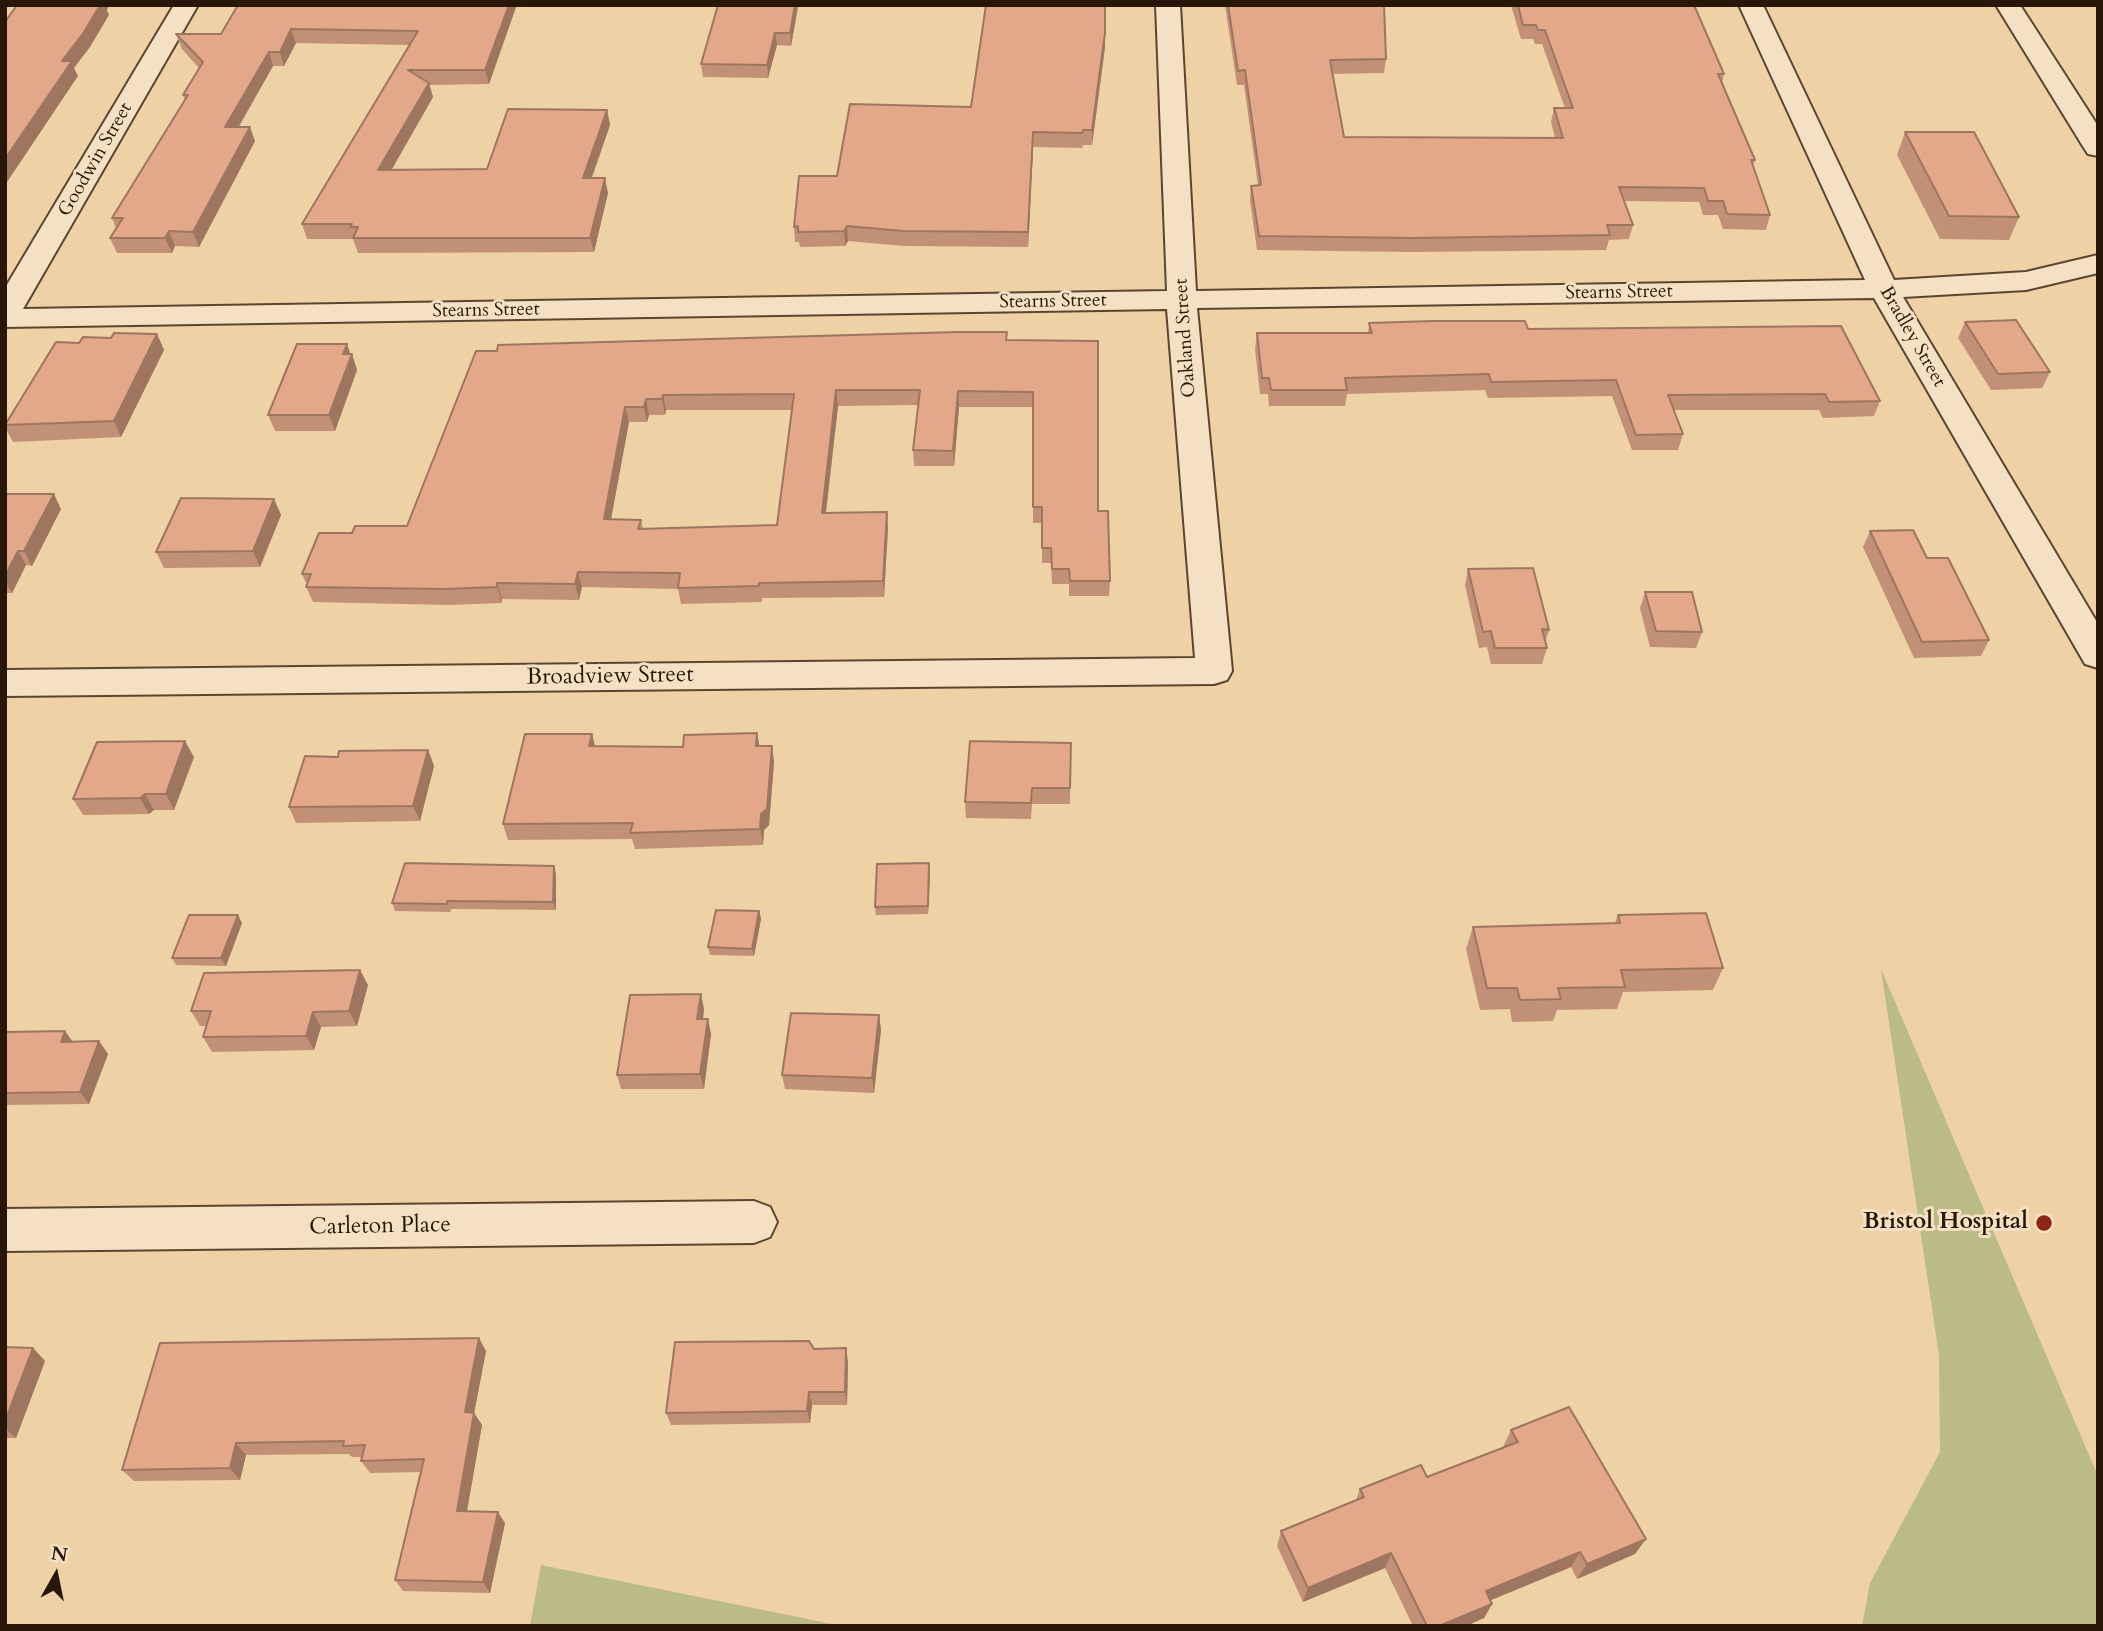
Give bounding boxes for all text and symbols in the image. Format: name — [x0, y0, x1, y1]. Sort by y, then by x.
street label: Goodwin Street — [54, 99, 138, 221]
street label: Oakland Street — [1170, 278, 1202, 398]
street label: Stearns Street — [1565, 281, 1673, 305]
street label: Bradley Street — [1874, 283, 1950, 391]
street label: Stearns Street — [999, 290, 1107, 314]
street label: Stearns Street — [432, 299, 540, 323]
street label: Broadview Street — [526, 662, 694, 692]
place label: Bristol Hospital — [1863, 1209, 2028, 1237]
street label: Carleton Place — [309, 1212, 451, 1242]
marker: Bristol Hospital — [2034, 1213, 2054, 1233]
north arrow — [21, 1540, 91, 1610]
text: N — [49, 1540, 69, 1568]

